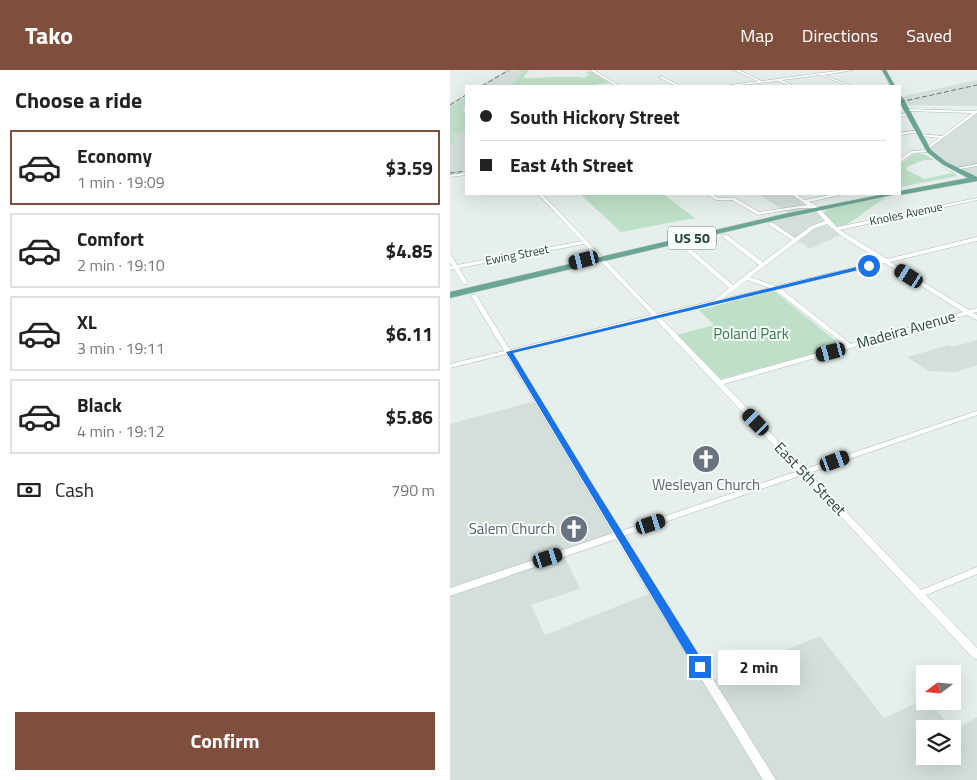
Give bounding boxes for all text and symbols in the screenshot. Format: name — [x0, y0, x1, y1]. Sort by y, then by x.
text: Tako — [25, 17, 73, 53]
text: Map — [740, 22, 774, 49]
text: Directions — [802, 22, 878, 49]
text: Saved — [906, 22, 952, 49]
text: Choose a ride — [15, 83, 142, 117]
text: South Hickory Street — [510, 102, 680, 131]
text: Economy — [77, 141, 152, 170]
icon: car — [17, 145, 62, 190]
text: East 4th Street — [510, 150, 633, 179]
text: $3.59 — [386, 153, 433, 182]
text: 1 min · 19:09 — [77, 170, 165, 194]
street label: Knoles Avenue — [868, 197, 944, 231]
text: Comfort — [77, 224, 144, 253]
road number: US 50 — [668, 226, 716, 250]
icon: car — [17, 228, 62, 273]
text: $4.85 — [386, 236, 433, 265]
street label: Ewing Street — [483, 239, 551, 270]
car — [567, 249, 600, 271]
text: 2 min · 19:10 — [77, 253, 165, 277]
route start — [858, 255, 880, 277]
car — [892, 262, 925, 290]
street label: Madeira Avenue — [854, 304, 958, 355]
text: XL — [77, 307, 97, 336]
icon: car — [17, 311, 62, 356]
text: $6.11 — [386, 319, 433, 348]
park label: Poland Park — [713, 322, 789, 345]
text: 3 min · 19:11 — [77, 336, 165, 360]
car — [814, 341, 847, 363]
text: Black — [77, 390, 122, 419]
icon: car — [17, 394, 62, 439]
text: $5.86 — [386, 402, 433, 431]
car — [740, 406, 771, 438]
text: 4 min · 19:12 — [77, 419, 165, 443]
street label: East 5th Street — [769, 436, 852, 521]
church icon: Wesleyan Church — [691, 444, 721, 474]
car — [818, 449, 851, 473]
place label: Wesleyan Church — [652, 473, 760, 496]
text: Cash — [55, 475, 94, 504]
icon: cash — [15, 476, 43, 504]
text: 790 m — [391, 478, 435, 502]
car — [634, 512, 667, 536]
church icon: Salem Church — [559, 514, 589, 544]
place label: Salem Church — [469, 517, 555, 540]
car — [531, 546, 564, 570]
callout: 2 min — [718, 650, 800, 684]
text: 2 min — [740, 655, 778, 679]
route end — [689, 656, 711, 678]
north arrow — [916, 665, 961, 710]
map controls — [916, 665, 961, 765]
button: Confirm — [15, 712, 435, 770]
button: layers — [916, 720, 961, 765]

